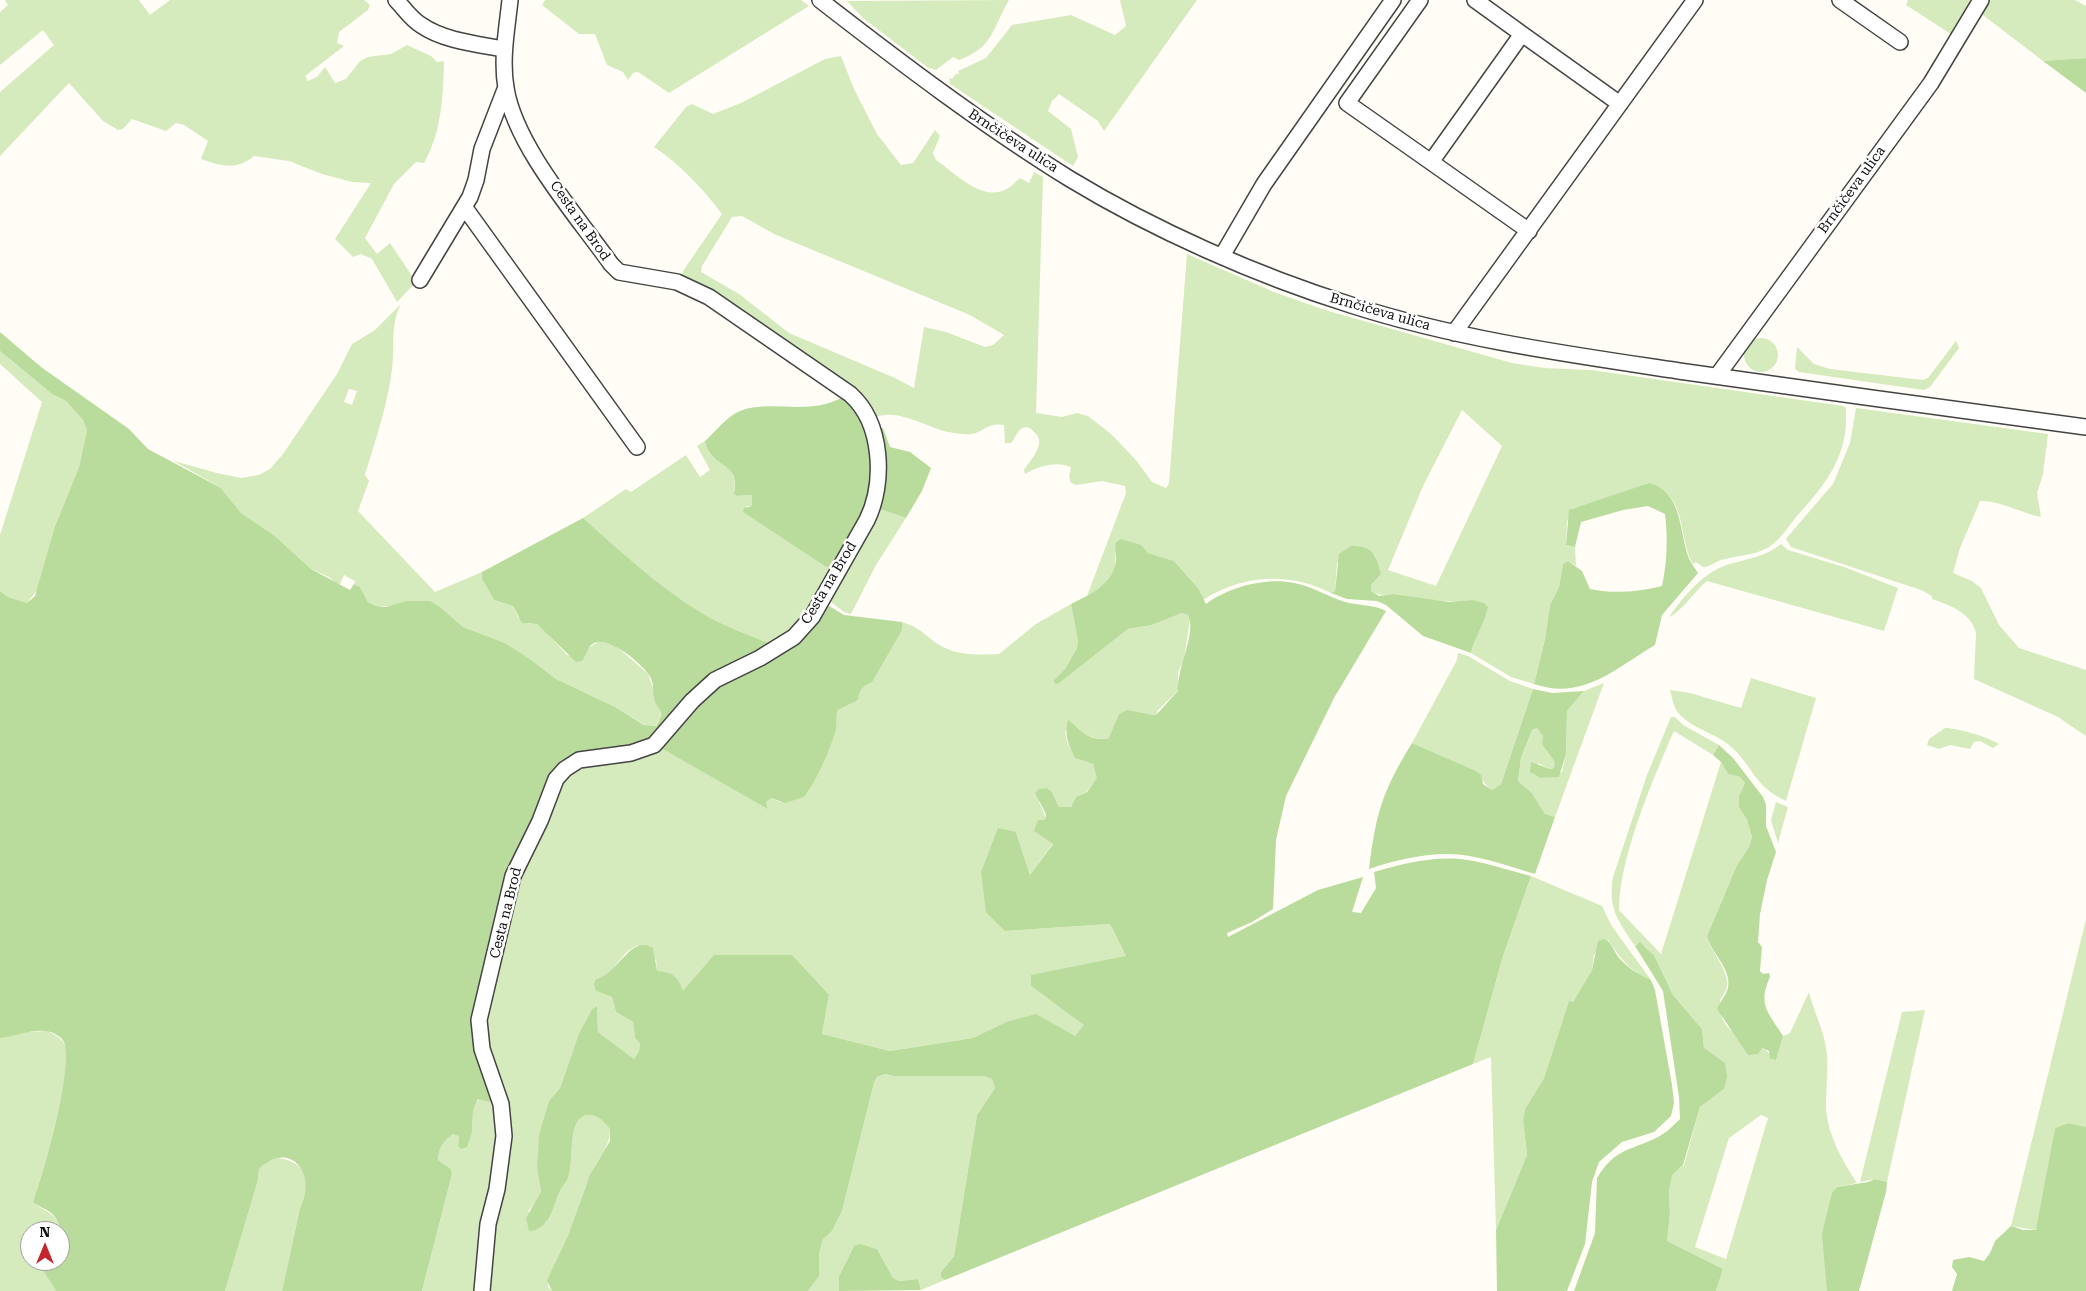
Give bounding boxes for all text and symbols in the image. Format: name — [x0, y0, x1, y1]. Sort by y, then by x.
street label: Brnčičeva ulica — [965, 106, 1061, 176]
street label: Brnčičeva ulica — [1815, 143, 1889, 237]
street label: Cesta na Brod — [546, 178, 614, 264]
street label: Brnčičeva ulica — [1328, 290, 1432, 334]
street label: Cesta na Brod — [798, 539, 860, 627]
street label: Cesta na Brod — [487, 866, 525, 960]
north arrow — [20, 1221, 70, 1271]
text: N — [40, 1224, 50, 1240]

